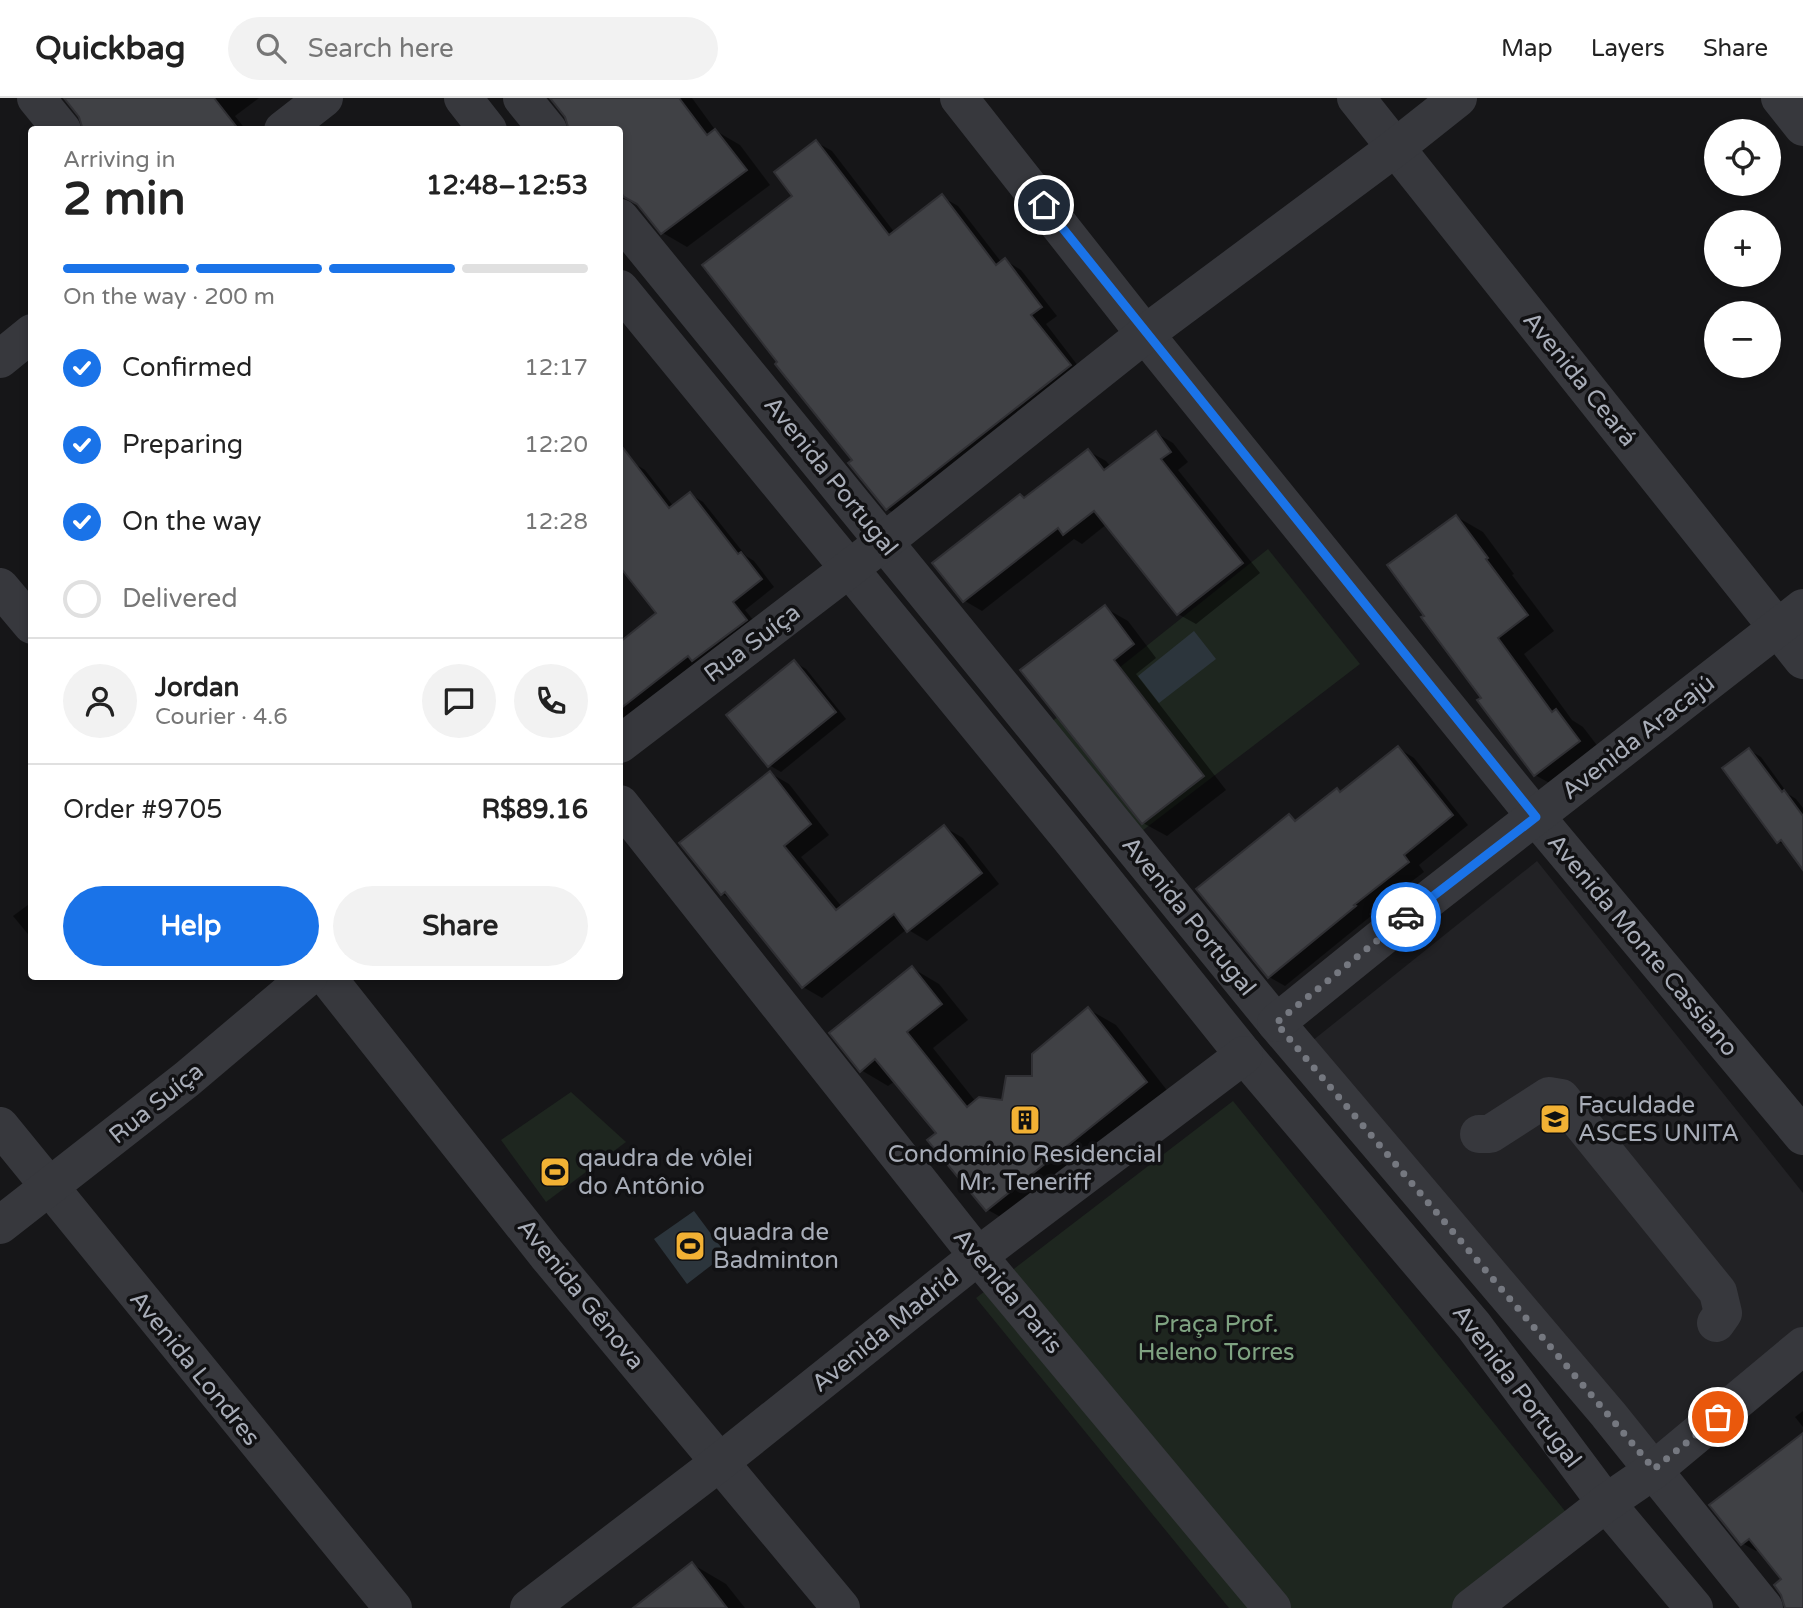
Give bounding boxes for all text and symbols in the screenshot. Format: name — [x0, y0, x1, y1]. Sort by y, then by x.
search box — [228, 17, 718, 80]
text: Quickbag — [35, 29, 186, 68]
icon: search — [252, 29, 290, 67]
text: Search here — [308, 33, 454, 64]
text: Map — [1501, 34, 1553, 63]
text: Layers — [1591, 34, 1665, 63]
text: Share — [1703, 34, 1768, 63]
map controls — [1704, 119, 1781, 378]
button: locate — [1704, 119, 1781, 196]
text: Arriving in — [63, 146, 176, 174]
text: 12:48–12:53 — [426, 170, 588, 201]
text: 2 min — [63, 172, 186, 227]
pin — [1014, 175, 1074, 235]
icon: home — [1025, 186, 1063, 224]
button: + — [1704, 210, 1781, 287]
text: On the way · 200 m — [63, 283, 275, 311]
button: − — [1704, 301, 1781, 378]
street label: Avenida Ceará — [1517, 306, 1643, 452]
icon: check — [63, 349, 101, 387]
text: Confirmed — [122, 352, 252, 383]
text: 12:17 — [524, 354, 588, 382]
street label: Avenida Portugal — [757, 391, 904, 562]
icon: check — [63, 426, 101, 464]
text: Preparing — [122, 429, 243, 460]
text: 12:20 — [524, 431, 588, 459]
icon: check — [63, 503, 101, 541]
text: On the way — [122, 506, 262, 537]
text: 12:28 — [524, 508, 588, 536]
text: Delivered — [122, 583, 238, 614]
street label: Rua Suíça — [699, 598, 806, 689]
button: person — [63, 664, 137, 738]
button: chat — [422, 664, 496, 738]
button: phone — [514, 664, 588, 738]
street label: Avenida Aracajú — [1556, 669, 1721, 806]
text: Jordan — [155, 672, 239, 703]
text: Courier · 4.6 — [155, 703, 288, 731]
text: Order #9705 — [63, 794, 223, 825]
text: R$89.16 — [481, 794, 588, 825]
street label: Avenida Monte Cassiano — [1541, 828, 1744, 1062]
street label: Avenida Portugal — [1115, 831, 1262, 1002]
courier — [1371, 882, 1441, 952]
button: Help — [63, 886, 319, 966]
button: Share — [333, 886, 588, 966]
icon: car — [1387, 898, 1425, 936]
street label: Rua Suíça — [103, 1057, 209, 1150]
place label: Faculdade ASCES UNITA — [1578, 1091, 1739, 1148]
school or university icon: Faculdade ASCES UNITA — [1538, 1102, 1572, 1136]
building icon: Condomínio Residencial Mr. Teneriff — [1008, 1103, 1042, 1137]
place label: Condomínio Residencial Mr. Teneriff — [888, 1140, 1162, 1197]
place label: qaudra de vôlei do Antônio — [578, 1144, 753, 1201]
sports icon: qaudra de vôlei do Antônio — [538, 1155, 572, 1189]
street label: Avenida Gênova — [511, 1213, 650, 1376]
place label: quadra de Badminton — [713, 1218, 839, 1275]
street label: Avenida Paris — [947, 1223, 1068, 1360]
sports icon: quadra de Badminton — [673, 1229, 707, 1263]
street label: Avenida Madrid — [806, 1262, 965, 1399]
street label: Avenida Londres — [123, 1285, 266, 1452]
street label: Avenida Portugal — [1446, 1299, 1587, 1474]
park label: Praça Prof. Heleno Torres — [1137, 1310, 1295, 1367]
pin — [1688, 1387, 1748, 1447]
icon: bag — [1699, 1398, 1737, 1436]

